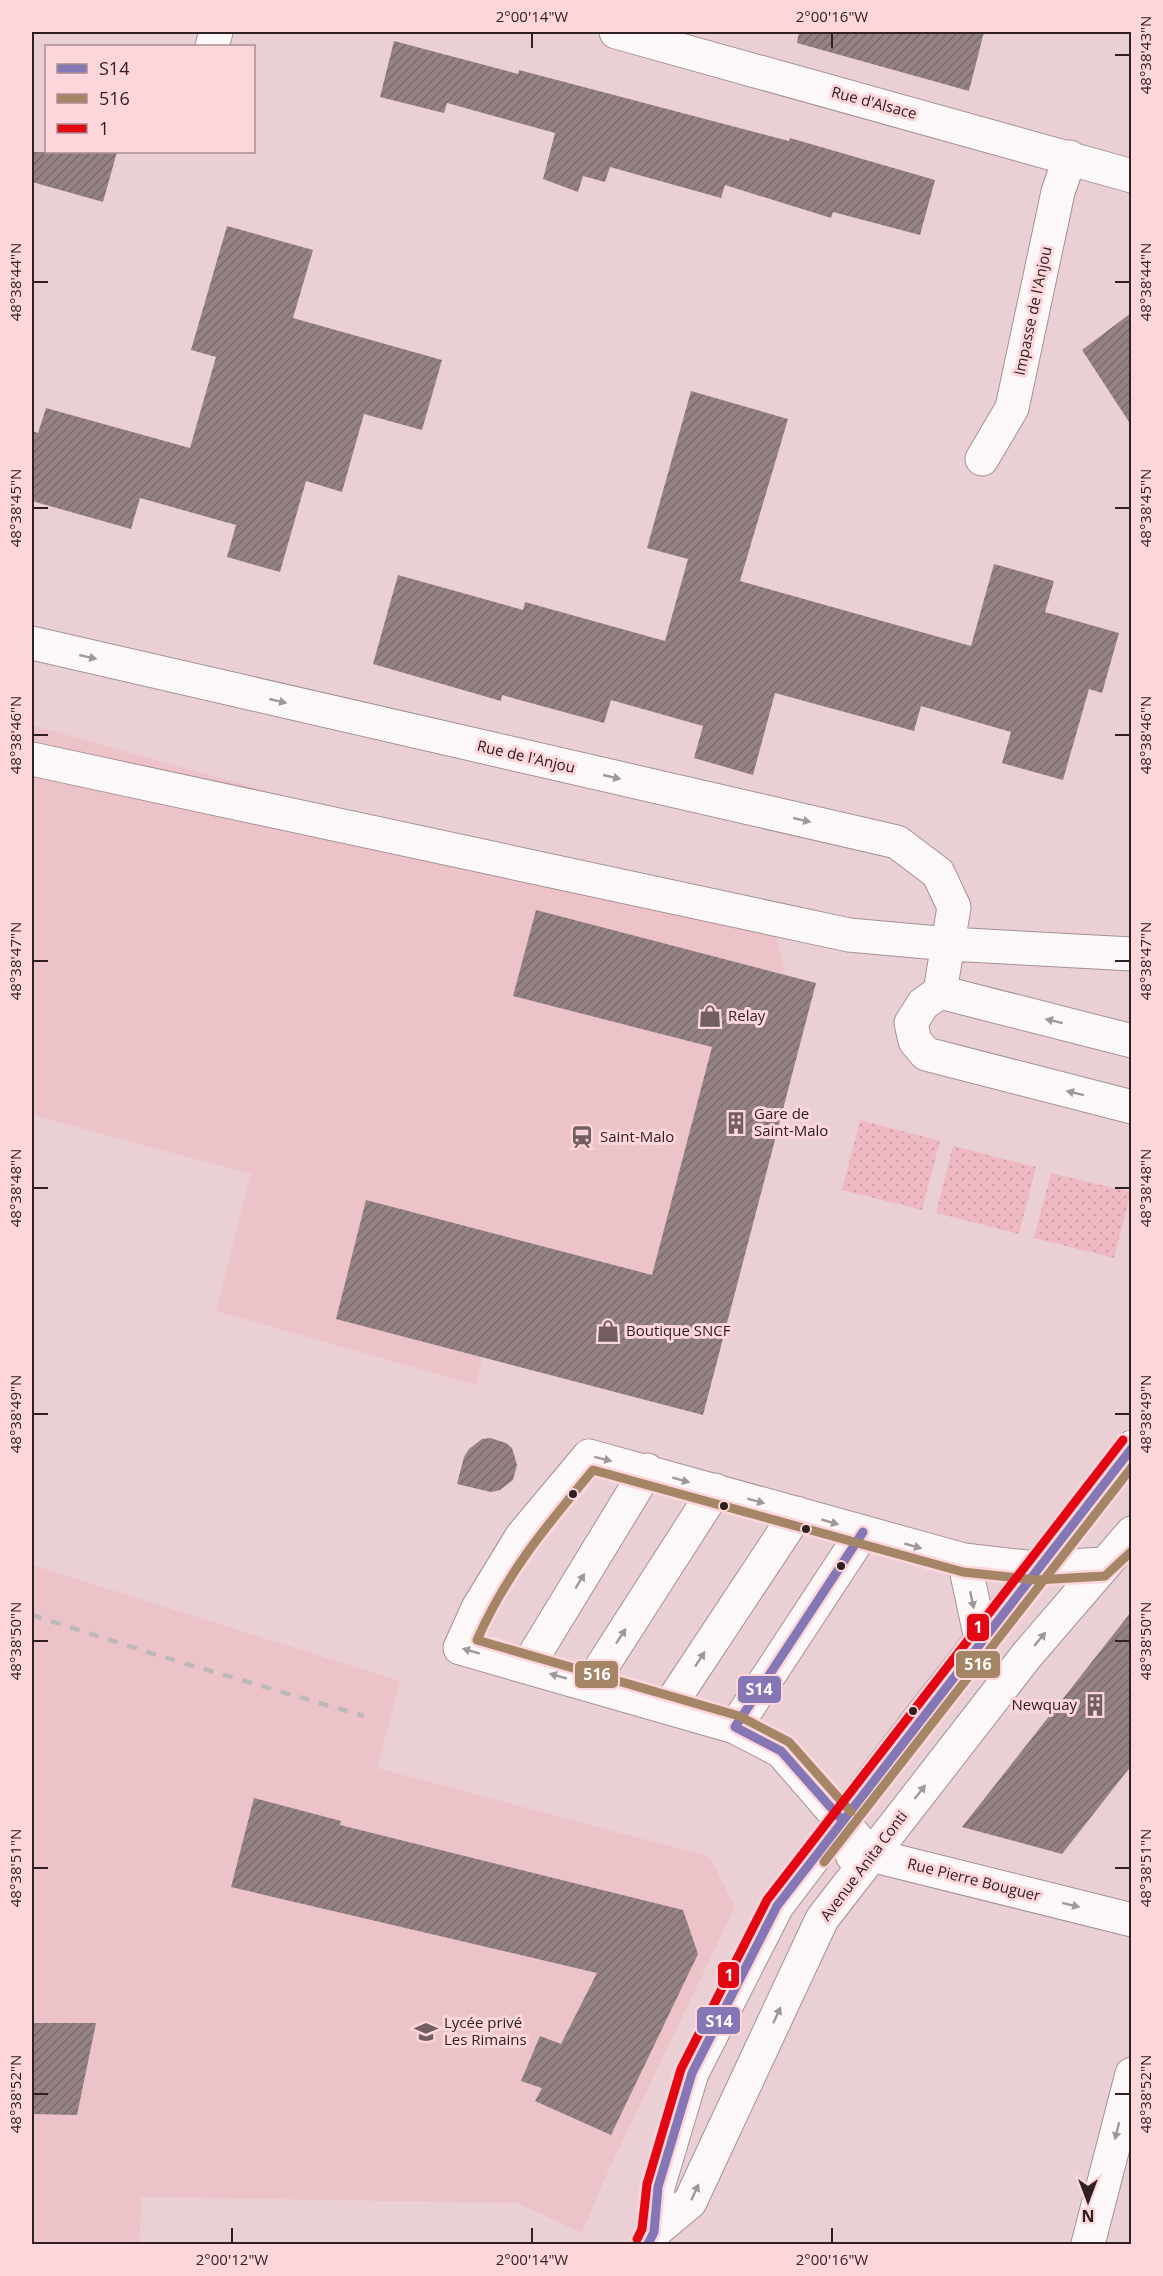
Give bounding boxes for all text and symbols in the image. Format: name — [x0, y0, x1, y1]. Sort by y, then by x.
text: 2°00'14"W — [496, 6, 568, 26]
text: 2°00'16"W — [796, 6, 868, 26]
text: 48°38'43"N — [1135, 16, 1155, 94]
legend — [45, 45, 255, 153]
text: S14 — [99, 56, 129, 80]
street label: Rue d'Alsace — [829, 81, 919, 123]
text: 516 — [99, 86, 130, 110]
text: 1 — [99, 116, 109, 140]
text: 48°38'44"N — [5, 243, 25, 321]
text: 48°38'44"N — [1135, 243, 1155, 321]
street label: Impasse de l'Anjou — [1009, 244, 1055, 377]
text: 48°38'45"N — [5, 469, 25, 547]
text: 48°38'45"N — [1135, 469, 1155, 547]
one-way arrow — [79, 652, 98, 662]
text: 48°38'46"N — [5, 696, 25, 774]
one-way arrow — [269, 696, 288, 706]
text: 48°38'46"N — [1135, 696, 1155, 774]
street label: Rue de l'Anjou — [475, 735, 577, 777]
one-way arrow — [603, 773, 622, 782]
one-way arrow — [793, 816, 811, 826]
text: 48°38'47"N — [5, 922, 25, 1000]
text: 48°38'47"N — [1135, 922, 1155, 1000]
shop icon: Relay — [697, 1003, 723, 1029]
place label: Relay — [728, 1005, 766, 1025]
one-way arrow — [1045, 1016, 1063, 1025]
one-way arrow — [1066, 1088, 1084, 1098]
place label: Gare de Saint-Malo — [754, 1103, 828, 1140]
building icon: Gare de Saint-Malo — [723, 1110, 749, 1136]
station icon: Saint-Malo — [569, 1124, 595, 1150]
place label: Saint-Malo — [600, 1126, 674, 1146]
text: 48°38'48"N — [5, 1149, 25, 1227]
text: 48°38'48"N — [1135, 1149, 1155, 1227]
shop icon: Boutique SNCF — [595, 1318, 621, 1344]
place label: Boutique SNCF — [626, 1320, 731, 1340]
text: 48°38'49"N — [5, 1375, 25, 1453]
text: 48°38'49"N — [1135, 1375, 1155, 1453]
one-way arrow — [593, 1454, 612, 1464]
one-way arrow — [672, 1476, 690, 1485]
unlabelled marker — [567, 1488, 579, 1500]
one-way arrow — [747, 1497, 765, 1506]
unlabelled marker — [718, 1500, 730, 1512]
one-way arrow — [821, 1518, 839, 1527]
unlabelled marker — [800, 1523, 812, 1535]
one-way arrow — [904, 1542, 922, 1551]
unlabelled marker — [835, 1560, 847, 1572]
one-way arrow — [574, 1573, 585, 1589]
one-way arrow — [968, 1590, 977, 1609]
text: 48°38'50"N — [5, 1602, 25, 1680]
text: 48°38'50"N — [1135, 1602, 1155, 1680]
line badge: 1 — [966, 1613, 990, 1642]
text: 1 — [973, 1616, 983, 1638]
one-way arrow — [616, 1627, 627, 1644]
one-way arrow — [1033, 1632, 1046, 1647]
one-way arrow — [462, 1646, 480, 1655]
line badge: 516 — [955, 1650, 1001, 1679]
one-way arrow — [694, 1651, 705, 1667]
text: 516 — [964, 1653, 992, 1675]
line badge: 516 — [574, 1660, 619, 1689]
text: 516 — [583, 1663, 611, 1685]
one-way arrow — [549, 1671, 567, 1680]
line badge: S14 — [737, 1675, 782, 1704]
text: S14 — [745, 1678, 773, 1700]
building icon: Newquay — [1082, 1692, 1108, 1718]
place label: Newquay — [1011, 1694, 1077, 1714]
unlabelled marker — [907, 1705, 919, 1717]
one-way arrow — [914, 1785, 926, 1801]
street label: Avenue Anita Conti — [815, 1806, 911, 1925]
text: 48°38'51"N — [5, 1829, 25, 1907]
text: 48°38'51"N — [1135, 1829, 1155, 1907]
street label: Rue Pierre Bouguer — [906, 1853, 1043, 1905]
one-way arrow — [1062, 1900, 1080, 1910]
line badge: 1 — [717, 1961, 740, 1989]
text: 1 — [724, 1964, 734, 1986]
line badge: S14 — [696, 2006, 741, 2035]
one-way arrow — [773, 2006, 783, 2024]
text: S14 — [705, 2010, 733, 2032]
place label: Lycée privé Les Rimains — [444, 2012, 527, 2049]
school or university icon: Lycée privé Les Rimains — [413, 2019, 439, 2045]
text: 48°38'52"N — [5, 2055, 25, 2133]
text: 48°38'52"N — [1135, 2055, 1155, 2133]
one-way arrow — [1112, 2121, 1122, 2140]
north arrow — [1058, 2171, 1118, 2231]
one-way arrow — [691, 2183, 700, 2200]
text: N — [1081, 2205, 1095, 2227]
text: 2°00'12"W — [196, 2249, 268, 2269]
text: 2°00'14"W — [496, 2249, 568, 2269]
text: 2°00'16"W — [796, 2249, 868, 2269]

